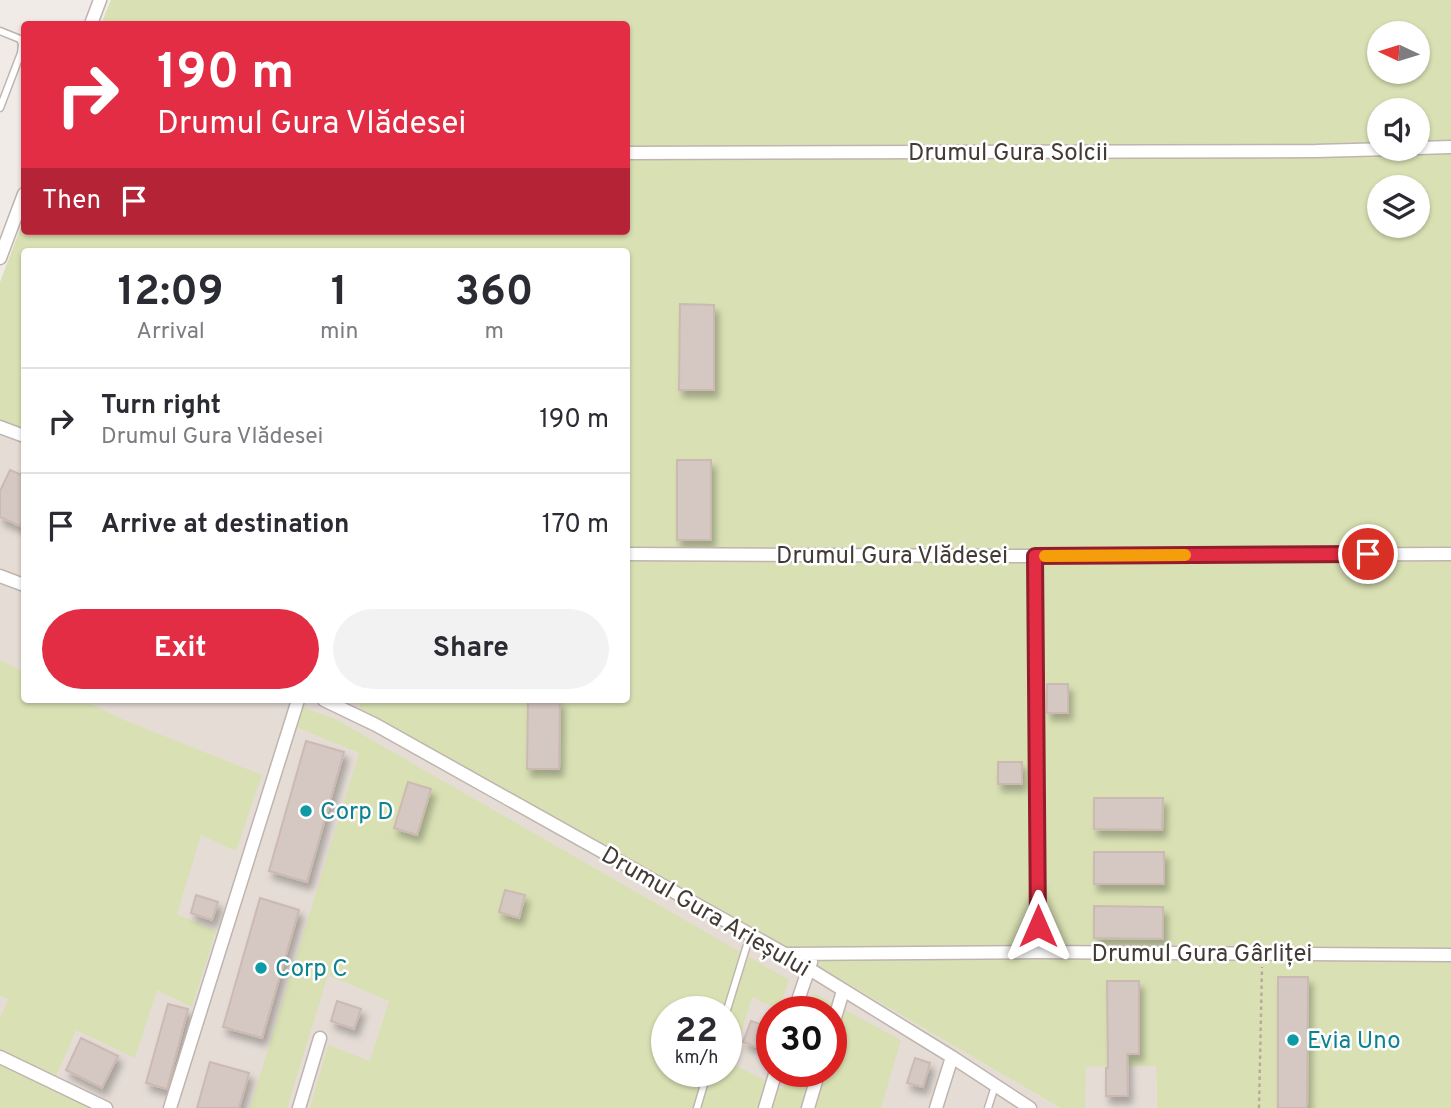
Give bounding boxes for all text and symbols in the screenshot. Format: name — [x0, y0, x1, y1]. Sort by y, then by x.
north arrow — [1367, 21, 1430, 84]
map controls — [1367, 21, 1430, 238]
text: 190 m — [157, 44, 294, 106]
icon: right — [42, 49, 133, 140]
button: sound — [1367, 98, 1430, 161]
text: Drumul Gura Vlădesei — [157, 105, 466, 145]
street label: Drumul Gura Solcii — [908, 139, 1108, 169]
button: layers — [1367, 175, 1430, 238]
icon: arrive — [115, 182, 153, 220]
text: Then — [42, 185, 101, 218]
text: 12:09 — [117, 267, 224, 320]
text: 1 — [331, 267, 348, 320]
text: 360 — [455, 267, 533, 320]
text: Arrival — [136, 318, 205, 347]
text: min — [320, 318, 358, 347]
text: m — [484, 318, 504, 347]
text: Turn right — [101, 390, 221, 423]
icon: right — [42, 402, 80, 440]
text: 190 m — [539, 404, 609, 437]
text: Drumul Gura Vlădesei — [101, 423, 323, 452]
icon: arrive — [42, 507, 80, 545]
text: Arrive at destination — [101, 509, 349, 542]
text: 170 m — [542, 509, 609, 542]
pin — [1338, 524, 1398, 584]
icon: arrive — [1349, 535, 1387, 573]
street label: Drumul Gura Vlădesei — [776, 542, 1008, 572]
button: Exit — [42, 609, 319, 689]
button: Share — [333, 609, 609, 689]
place label: Corp D — [320, 798, 394, 828]
marker: Corp D — [298, 803, 314, 819]
street label: Drumul Gura Arieșului — [595, 841, 815, 985]
position arrow — [1001, 889, 1075, 963]
street label: Drumul Gura Gârliței — [1092, 940, 1312, 970]
place label: Corp C — [275, 955, 348, 985]
marker: Corp C — [253, 960, 269, 976]
speed limit sign: 30 — [756, 996, 847, 1087]
text: 22 — [675, 1010, 718, 1054]
place label: Evia Uno — [1307, 1027, 1401, 1057]
marker: Evia Uno — [1285, 1032, 1301, 1048]
text: km/h — [675, 1047, 718, 1070]

